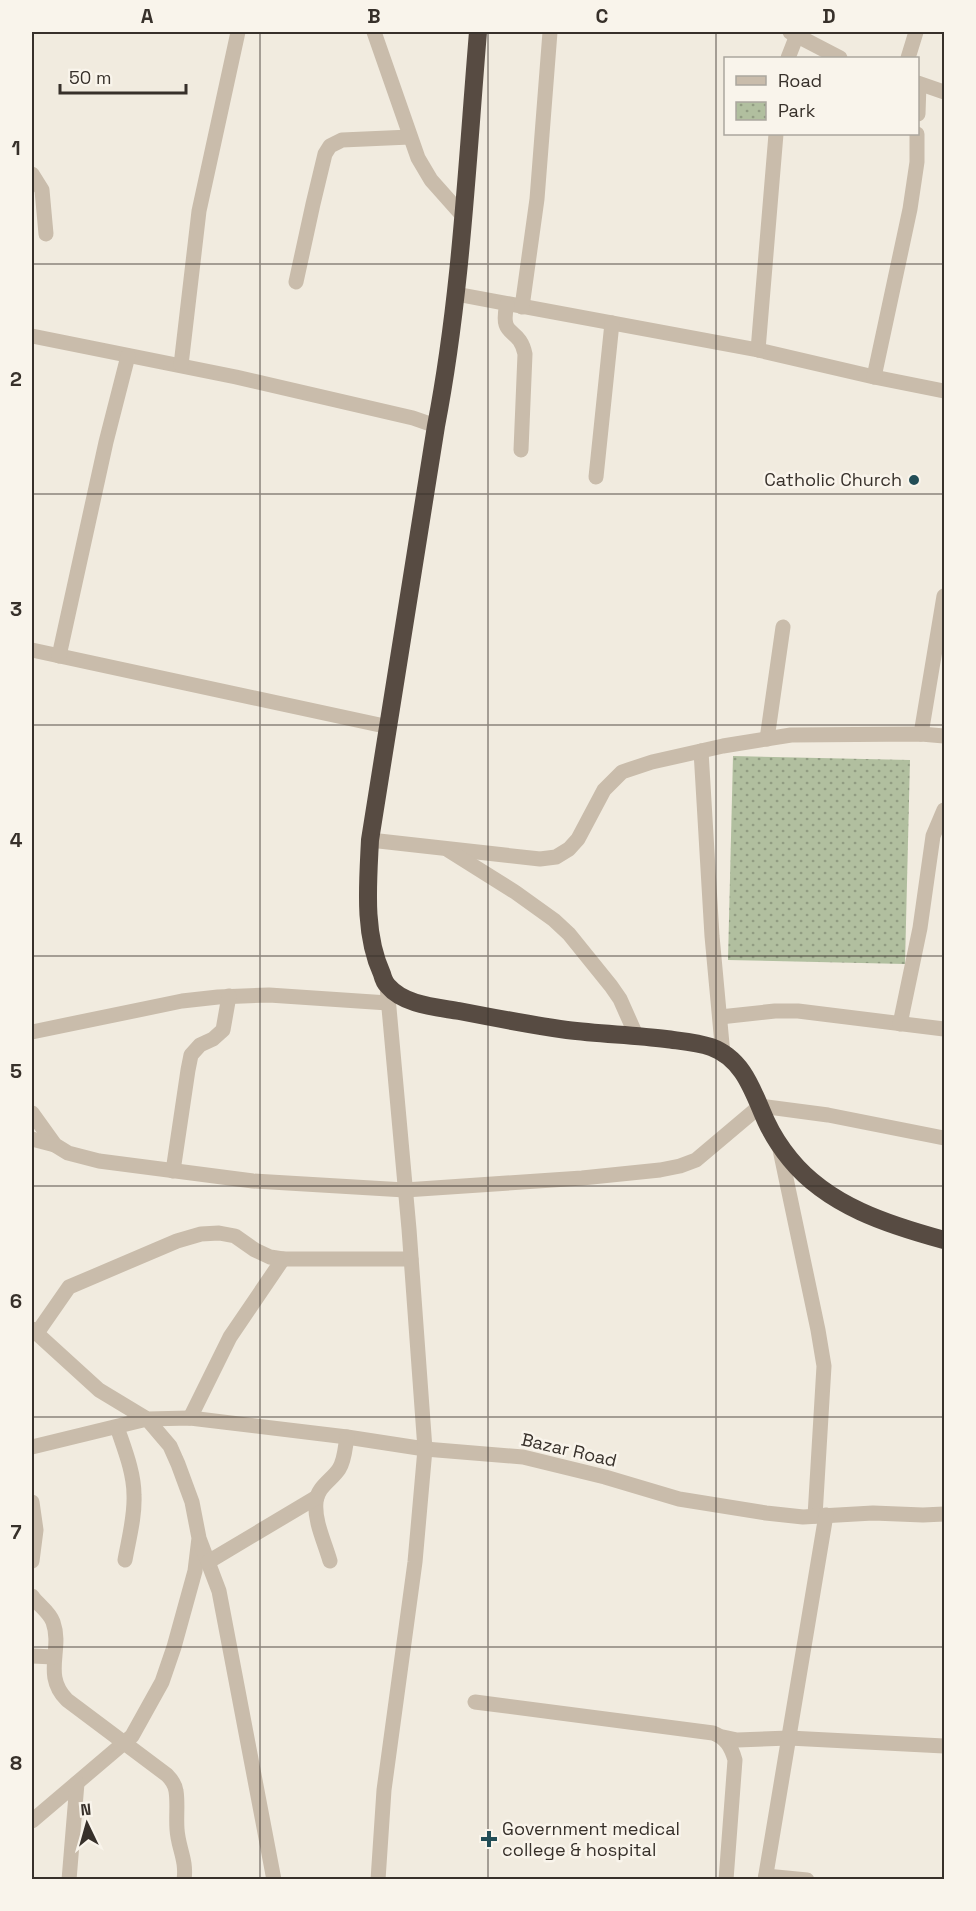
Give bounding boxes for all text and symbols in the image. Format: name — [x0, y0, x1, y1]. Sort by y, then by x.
text: A — [141, 3, 154, 29]
text: B — [367, 3, 381, 29]
text: C — [596, 3, 609, 29]
text: D — [822, 3, 836, 29]
scale bar — [60, 57, 186, 95]
legend — [724, 57, 919, 135]
text: 50 m — [69, 66, 111, 89]
text: Road — [778, 69, 822, 92]
text: Park — [778, 99, 816, 122]
text: 1 — [11, 135, 21, 161]
text: 2 — [10, 366, 22, 392]
place label: Catholic Church — [764, 468, 902, 491]
marker: Catholic Church — [907, 473, 921, 487]
text: 3 — [10, 596, 22, 622]
text: 4 — [10, 827, 23, 853]
text: 5 — [10, 1058, 22, 1084]
text: 6 — [10, 1288, 22, 1314]
street label: Bazar Road — [519, 1427, 619, 1472]
text: 7 — [10, 1519, 22, 1545]
text: 8 — [10, 1750, 22, 1776]
north arrow — [57, 1794, 117, 1854]
text: N — [79, 1799, 92, 1820]
place label: Government medical college & hospital — [502, 1817, 680, 1861]
marker: Government medical college & hospital — [480, 1830, 498, 1848]

